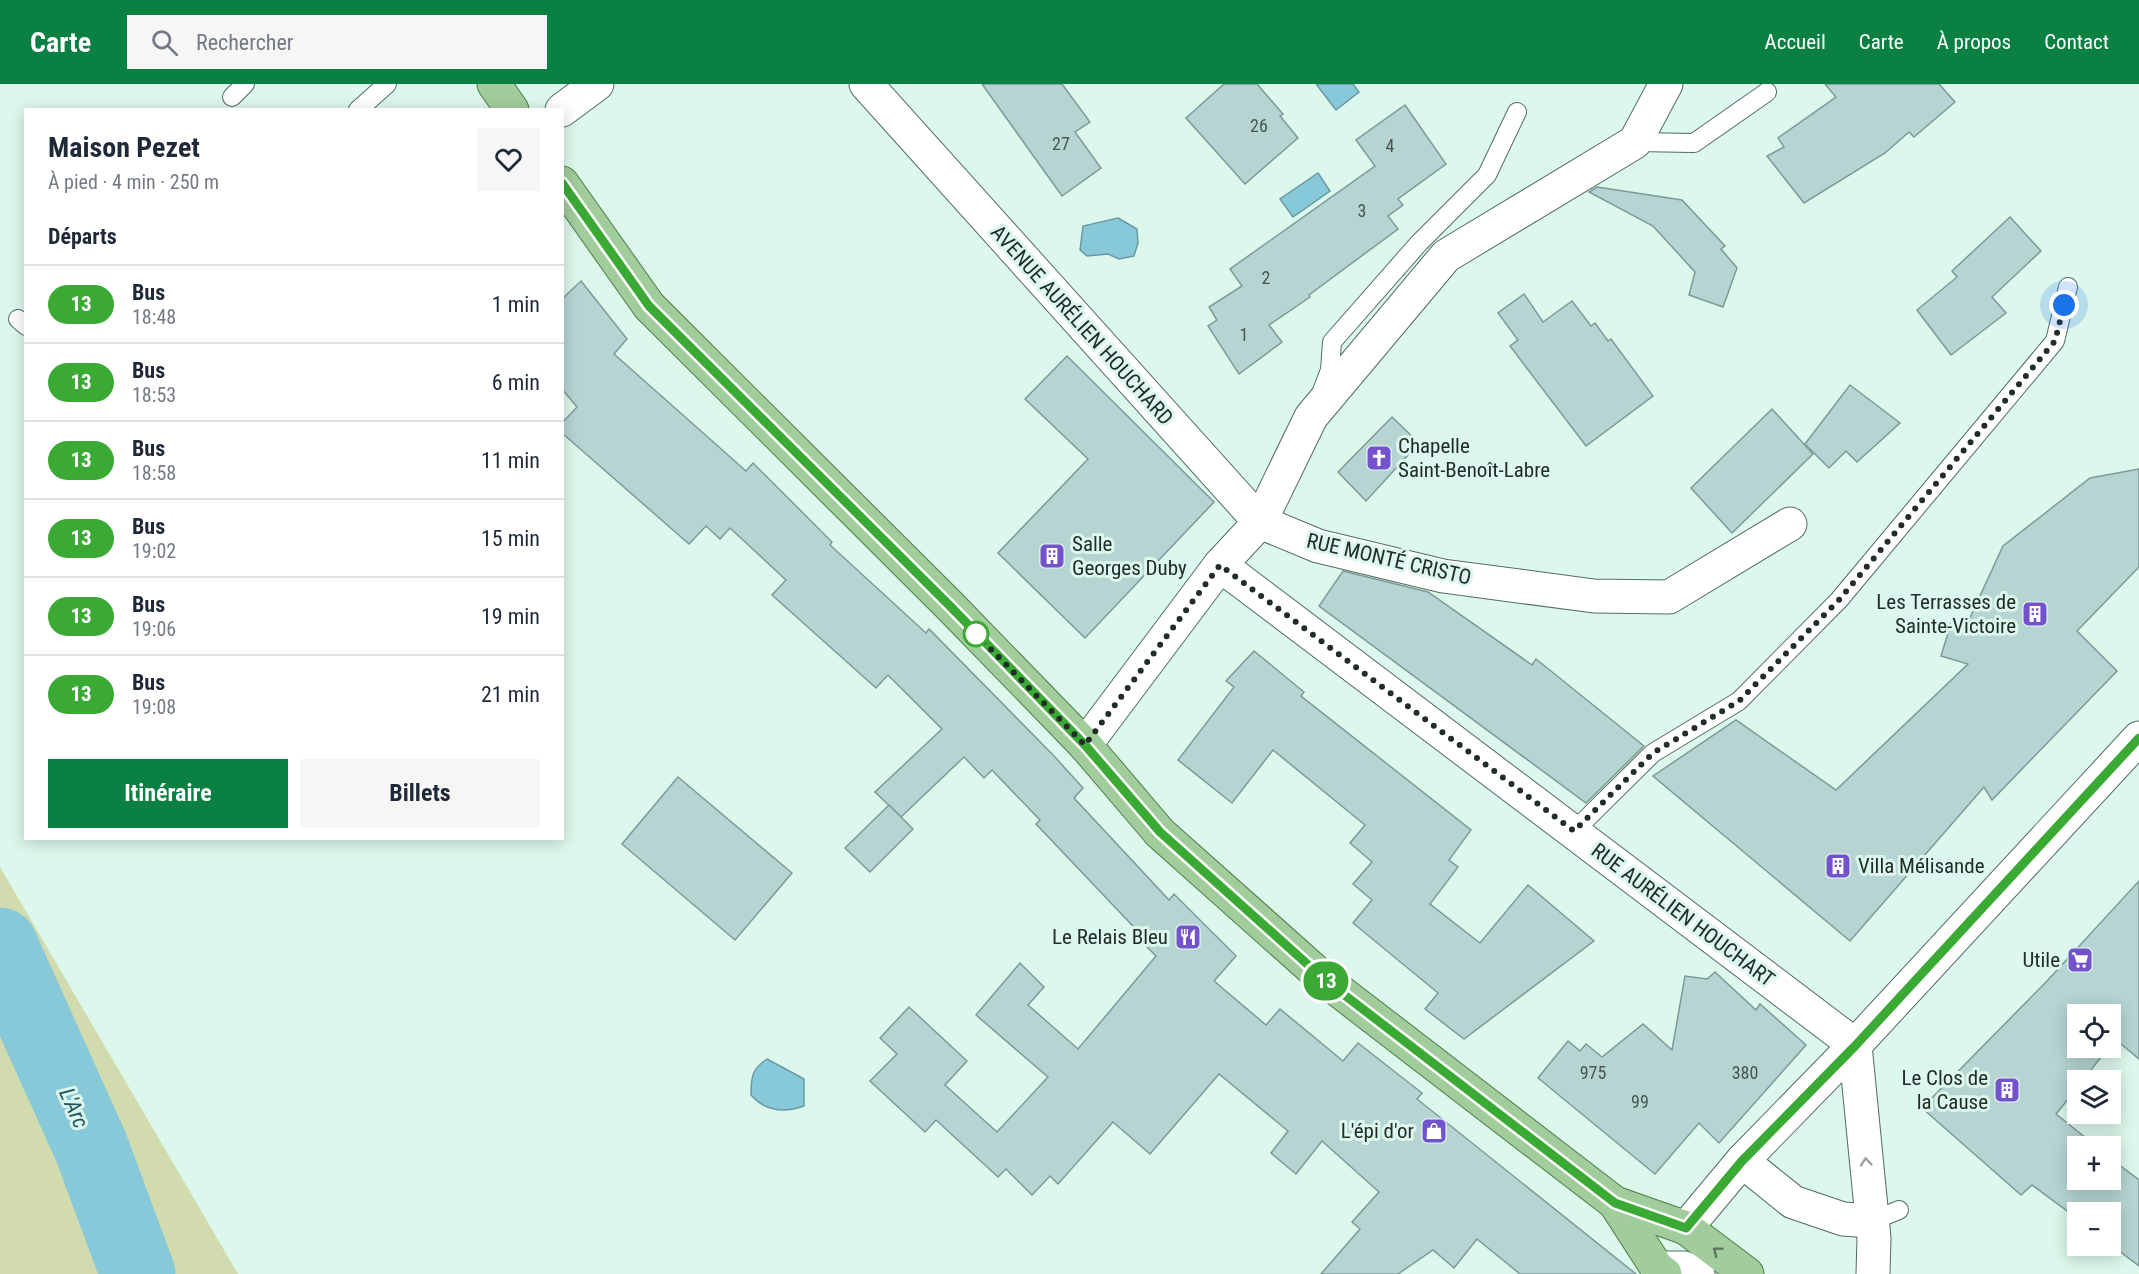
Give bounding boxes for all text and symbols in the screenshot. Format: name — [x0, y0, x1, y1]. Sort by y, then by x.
search box — [127, 15, 547, 69]
text: Carte — [30, 26, 91, 59]
icon: search — [148, 26, 181, 59]
text: Rechercher — [196, 30, 293, 55]
text: Accueil — [1765, 30, 1826, 54]
text: Carte — [1859, 30, 1904, 54]
text: À propos — [1937, 30, 2011, 54]
text: Contact — [2044, 30, 2109, 54]
house number: 26 — [1250, 115, 1268, 136]
button: heart — [477, 128, 540, 191]
text: Maison Pezet — [48, 131, 200, 164]
house number: 27 — [1052, 133, 1070, 154]
house number: 4 — [1386, 135, 1395, 156]
text: À pied · 4 min · 250 m — [48, 170, 219, 194]
house number: 3 — [1358, 200, 1366, 221]
street label: AVENUE AURÉLIEN HOUCHARD — [986, 220, 1178, 430]
text: Départs — [48, 224, 117, 249]
house number: 2 — [1262, 267, 1271, 288]
text: Bus — [132, 280, 165, 305]
your location — [2049, 290, 2079, 320]
text: 13 — [70, 292, 92, 316]
text: 1 min — [492, 292, 540, 317]
text: 18:48 — [132, 305, 176, 329]
house number: 1 — [1240, 324, 1248, 345]
text: Bus — [132, 358, 165, 383]
text: 13 — [70, 370, 92, 394]
text: 6 min — [492, 370, 540, 395]
text: 18:53 — [132, 383, 176, 407]
place label: Chapelle Saint-Benoît-Labre — [1398, 434, 1550, 482]
text: Bus — [132, 436, 165, 461]
church icon: Chapelle Saint-Benoît-Labre — [1364, 443, 1394, 473]
text: 13 — [70, 448, 92, 472]
text: 11 min — [481, 448, 540, 473]
text: 18:58 — [132, 461, 176, 485]
text: Bus — [132, 514, 165, 539]
text: 13 — [70, 526, 92, 550]
text: 15 min — [481, 526, 540, 551]
street label: RUE MONTÉ CRISTO — [1304, 528, 1474, 590]
place label: Salle Georges Duby — [1072, 532, 1187, 580]
text: 19:02 — [132, 539, 176, 563]
building icon: Salle Georges Duby — [1037, 541, 1067, 571]
place label: Les Terrasses de Sainte-Victoire — [1876, 590, 2016, 638]
text: Bus — [132, 592, 165, 617]
building icon: Les Terrasses de Sainte-Victoire — [2020, 599, 2050, 629]
text: 13 — [70, 604, 92, 628]
text: 19 min — [481, 604, 540, 629]
text: 19:06 — [132, 617, 176, 641]
unlabelled marker — [963, 621, 989, 647]
text: Bus — [132, 670, 165, 695]
text: 13 — [70, 682, 92, 706]
text: 21 min — [481, 682, 540, 707]
text: 19:08 — [132, 695, 176, 719]
button: Itinéraire — [48, 759, 288, 828]
button: Billets — [300, 759, 540, 828]
street label: RUE AURÉLIEN HOUCHART — [1587, 838, 1779, 992]
building icon: Villa Mélisande — [1823, 851, 1853, 881]
place label: Villa Mélisande — [1858, 854, 1985, 878]
restaurant icon: Le Relais Bleu — [1173, 922, 1203, 952]
place label: Le Relais Bleu — [1052, 925, 1168, 949]
supermarket icon: Utile — [2065, 945, 2095, 975]
place label: Utile — [2023, 948, 2060, 972]
line badge: 13 — [1299, 962, 1353, 1000]
text: 13 — [1315, 969, 1337, 993]
map controls — [2067, 1004, 2121, 1256]
button: locate — [2067, 1004, 2121, 1058]
house number: 975 — [1580, 1062, 1606, 1083]
house number: 380 — [1732, 1062, 1758, 1083]
place label: Le Clos de la Cause — [1901, 1066, 1988, 1114]
button: layers — [2067, 1070, 2121, 1124]
building icon: Le Clos de la Cause — [1992, 1075, 2022, 1105]
water label: L'Arc — [54, 1084, 94, 1132]
house number: 99 — [1631, 1091, 1649, 1112]
shop icon: L'épi d'or — [1419, 1116, 1449, 1146]
place label: L'épi d'or — [1341, 1119, 1414, 1143]
button: + — [2067, 1136, 2121, 1190]
one-way arrow — [1860, 1158, 1873, 1167]
button: − — [2067, 1202, 2121, 1256]
one-way arrow — [1712, 1248, 1723, 1259]

